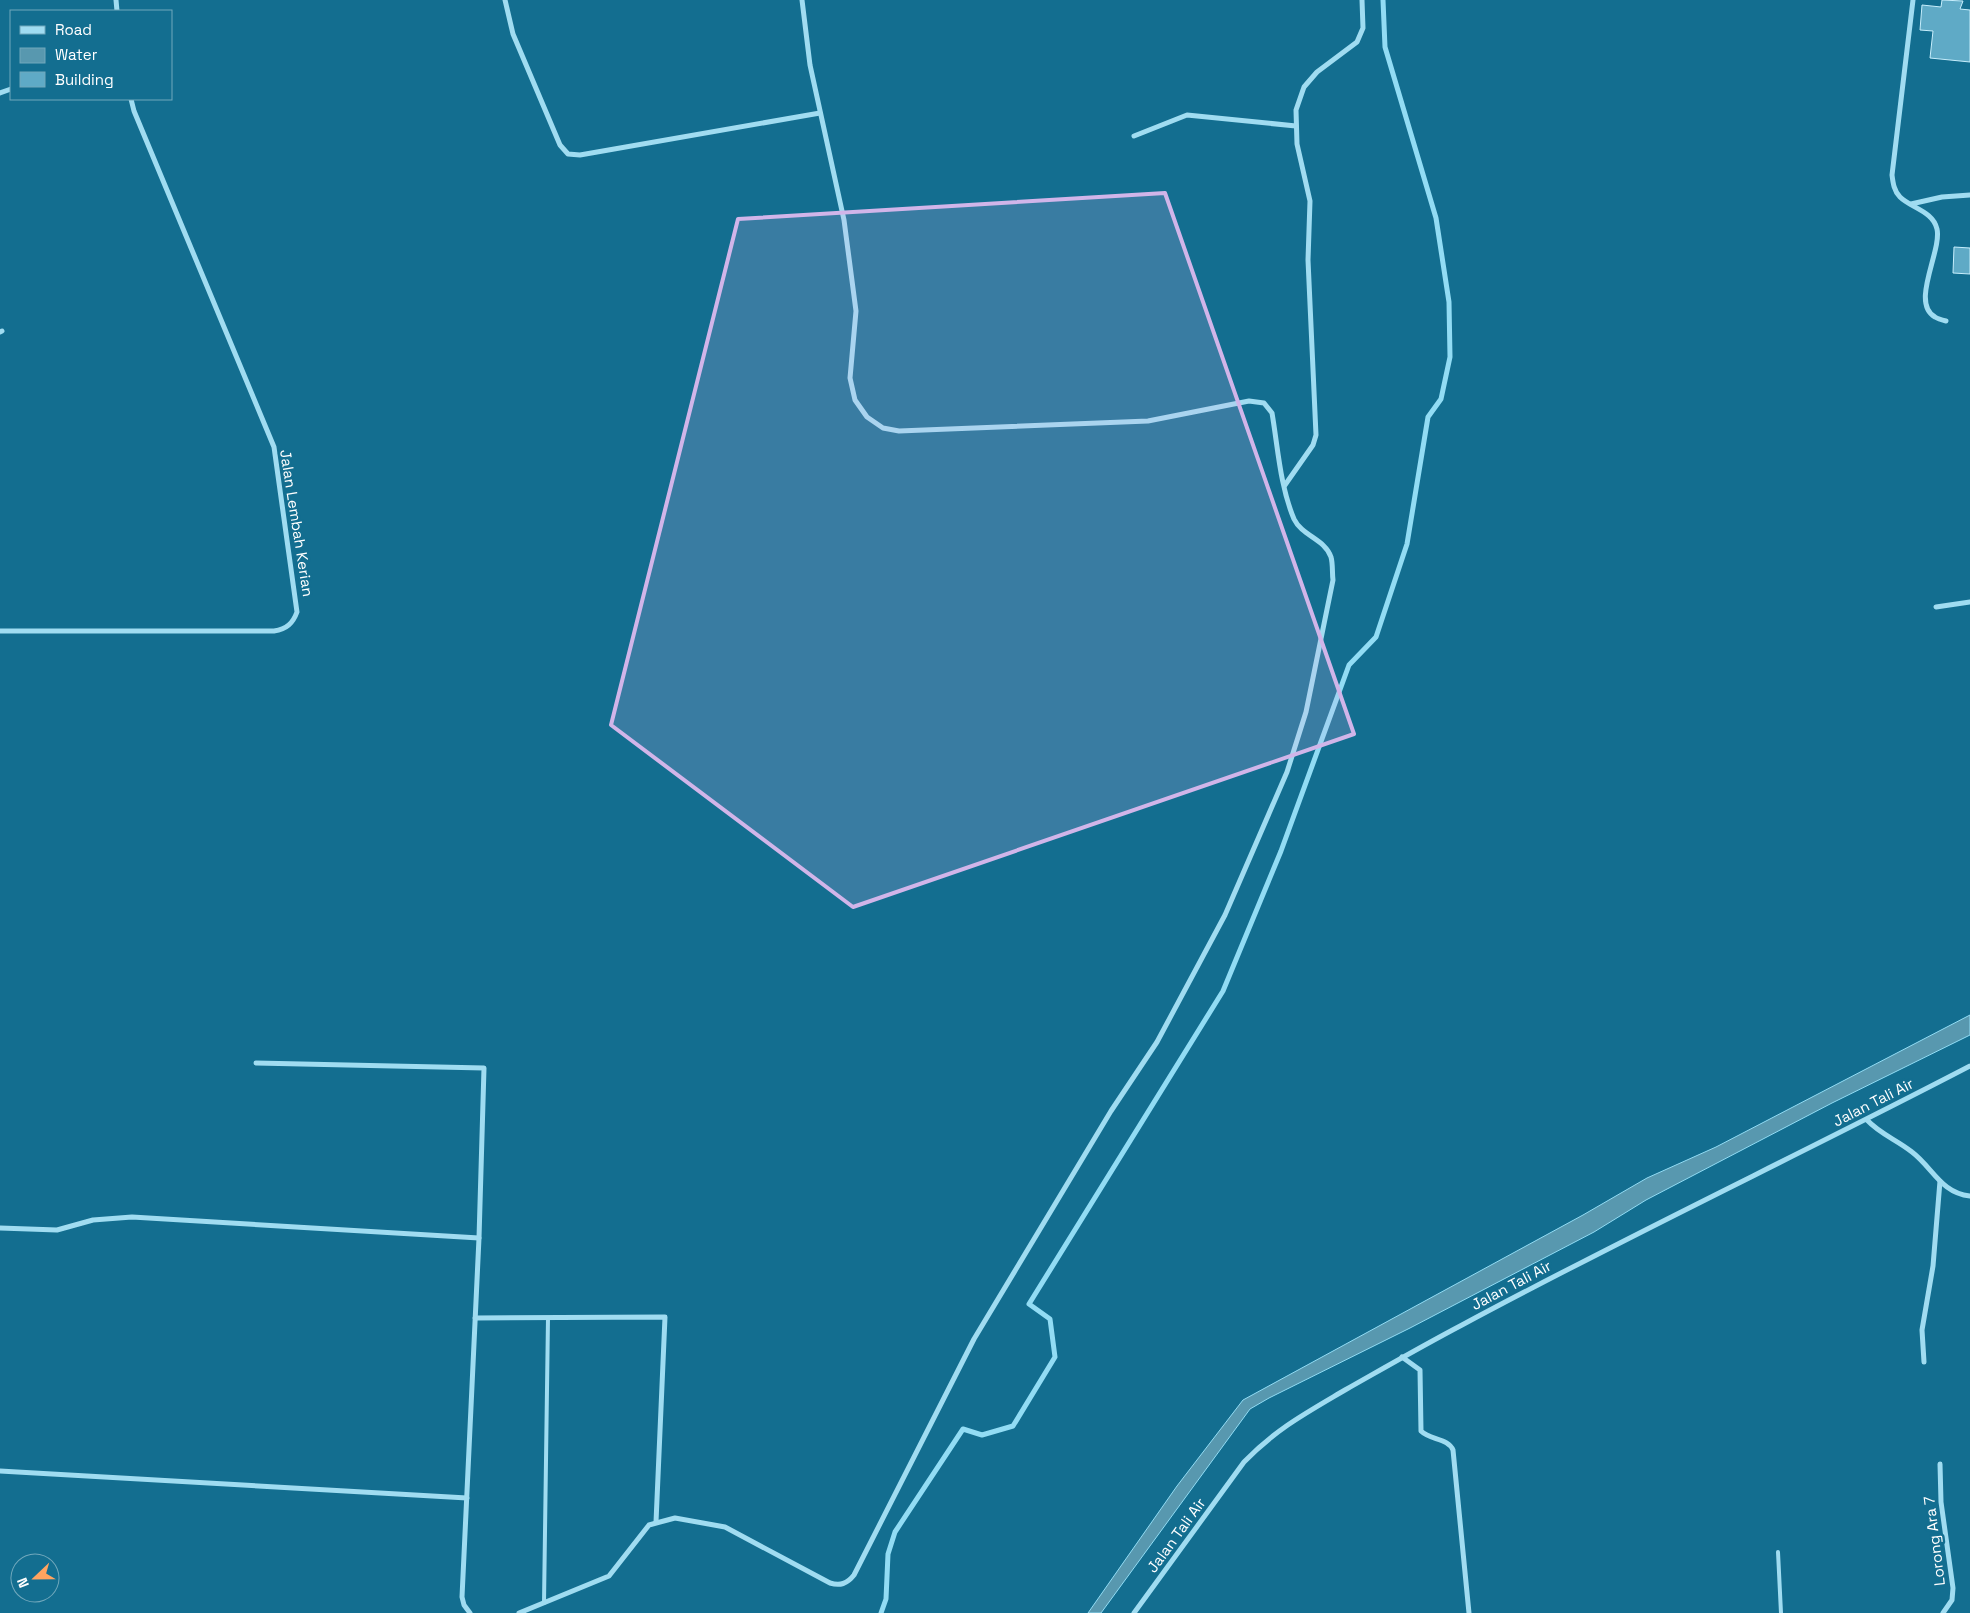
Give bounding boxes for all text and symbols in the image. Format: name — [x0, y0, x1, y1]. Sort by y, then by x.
legend — [10, 10, 172, 100]
text: Road — [55, 20, 92, 39]
text: Water — [55, 45, 98, 64]
text: Building — [55, 70, 114, 89]
street label: Jalan Lembah Kerian — [276, 448, 318, 598]
street label: Jalan Tali Air — [1829, 1073, 1917, 1130]
street label: Jalan Tali Air — [1468, 1256, 1555, 1314]
street label: Jalan Tali Air — [1142, 1494, 1210, 1576]
street label: Lorong Ara 7 — [1919, 1495, 1949, 1587]
north arrow — [10, 1553, 60, 1603]
text: N — [13, 1575, 33, 1591]

